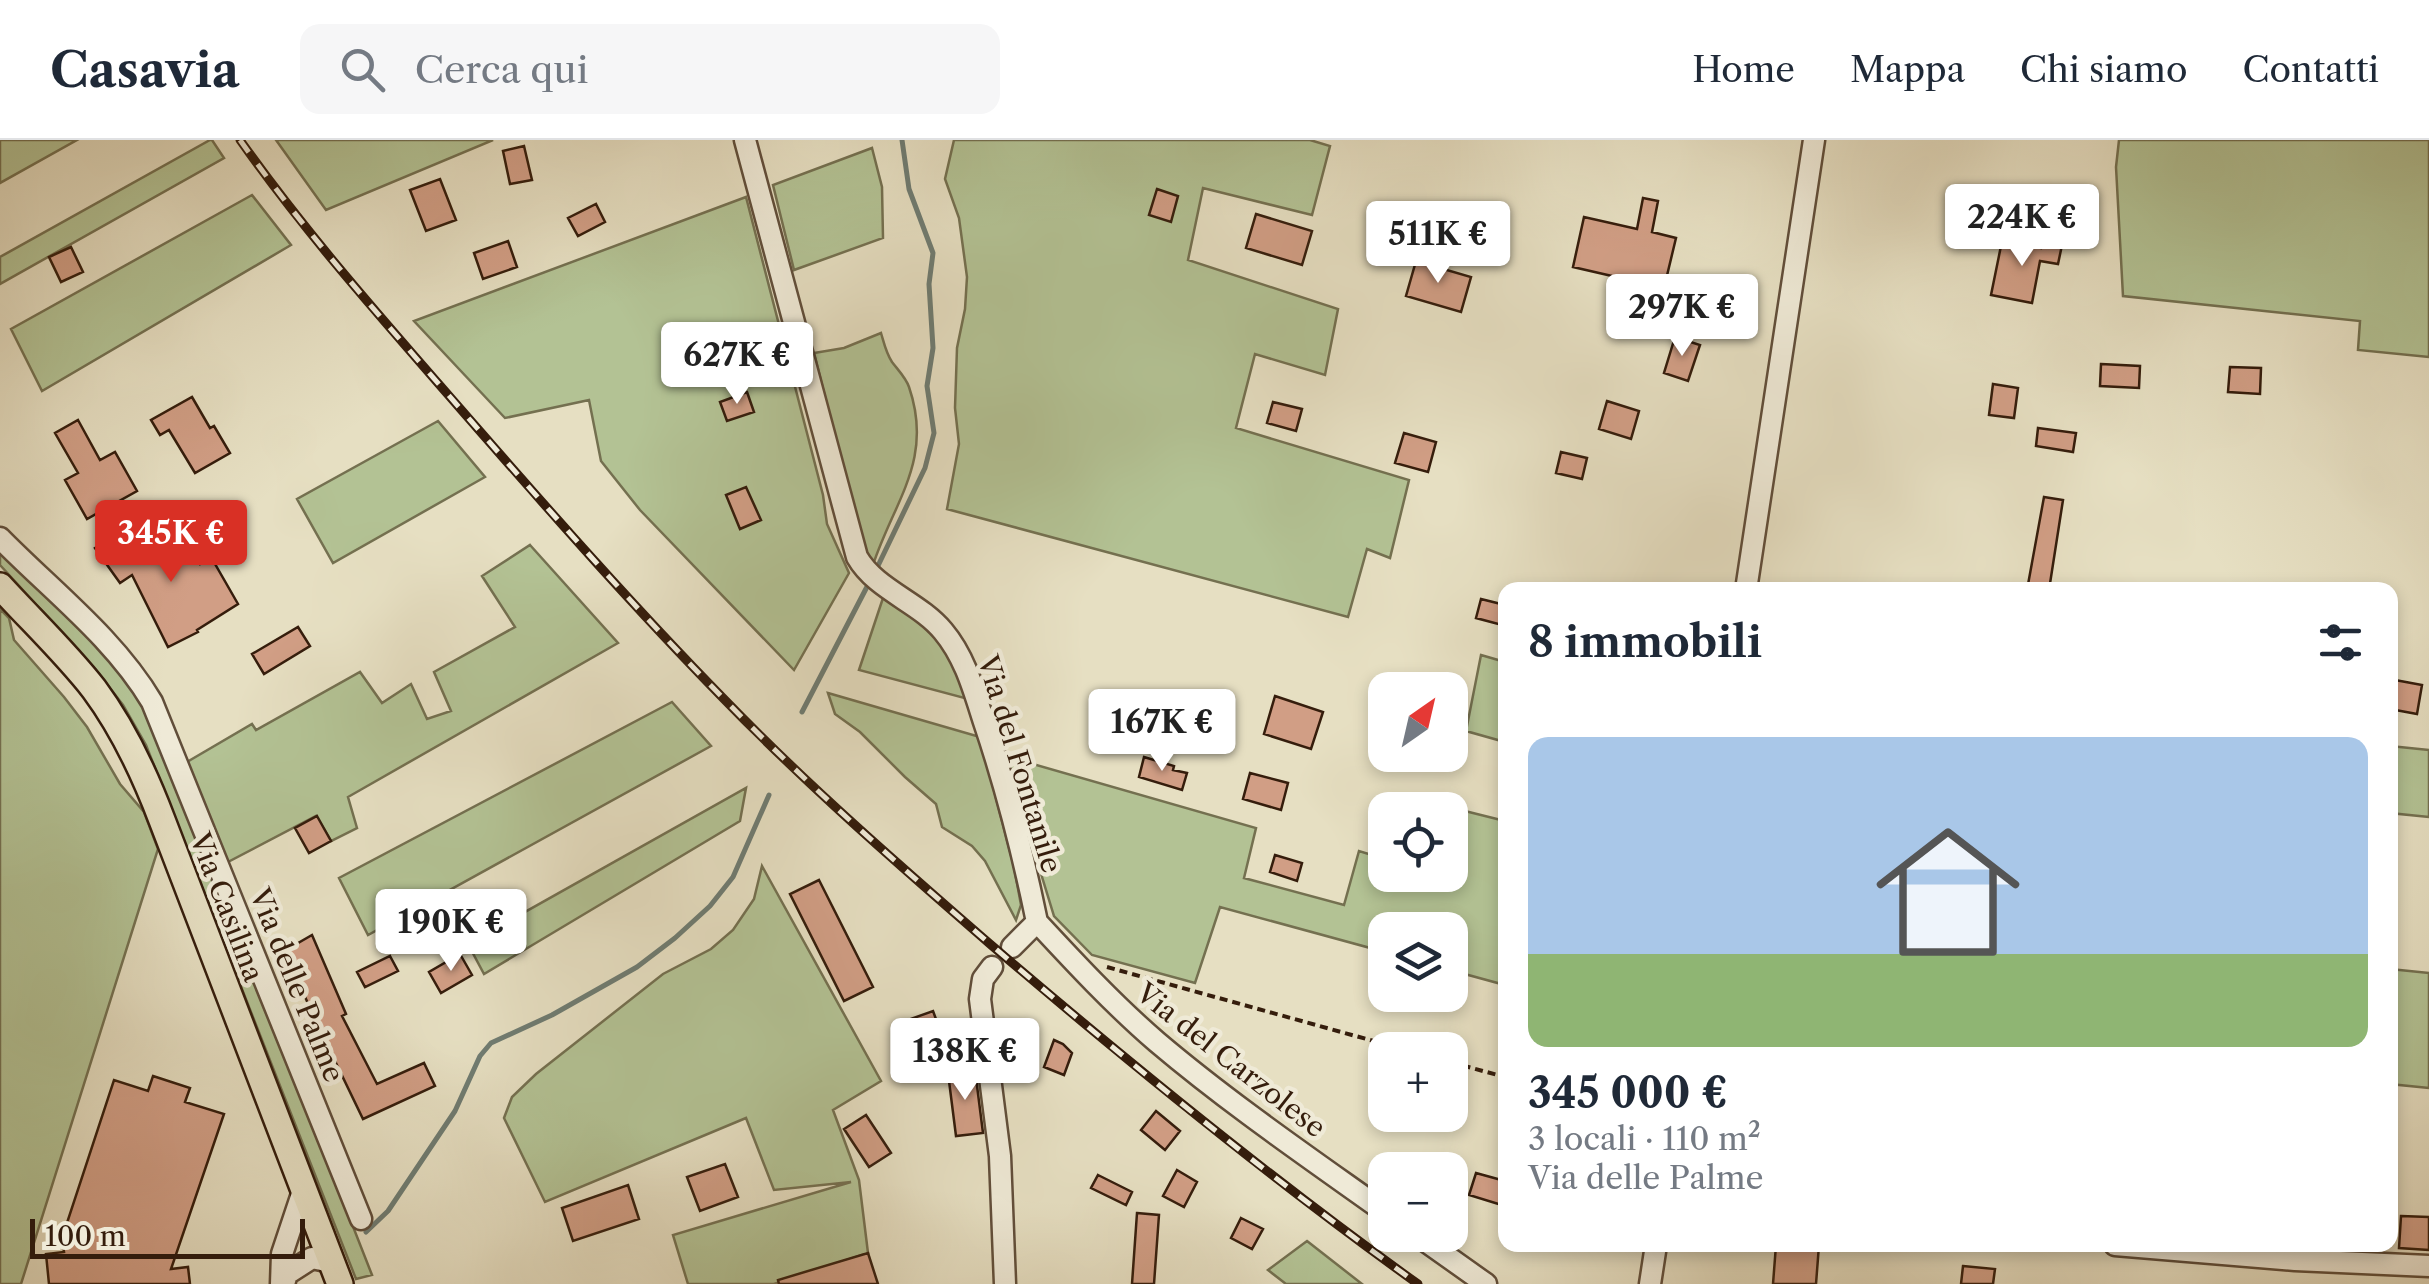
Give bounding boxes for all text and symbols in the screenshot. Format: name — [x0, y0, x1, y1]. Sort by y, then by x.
search box — [300, 24, 1000, 114]
text: Casavia — [50, 40, 240, 99]
icon: search — [335, 42, 390, 97]
text: Cerca qui — [415, 46, 588, 93]
text: Home — [1692, 48, 1795, 91]
text: Mappa — [1850, 48, 1965, 91]
text: Chi siamo — [2020, 48, 2187, 91]
text: Contatti — [2242, 48, 2379, 91]
pin: 224K € — [1941, 184, 2103, 269]
text: 224K € — [1967, 197, 2077, 236]
pin: 511K € — [1357, 201, 1519, 286]
text: 511K € — [1388, 214, 1488, 253]
pin: 297K € — [1601, 274, 1763, 359]
text: 297K € — [1628, 287, 1736, 326]
pin: 627K € — [656, 322, 818, 407]
text: 627K € — [683, 335, 791, 374]
pin: 345K € — [90, 500, 252, 585]
text: 345K € — [117, 513, 225, 552]
icon: filters — [2313, 615, 2368, 670]
text: 8 immobili — [1528, 616, 1762, 668]
street label: Via del Fontanile — [970, 650, 1069, 877]
north arrow — [1368, 672, 1468, 772]
map controls — [1368, 672, 1468, 1252]
pin: 167K € — [1081, 689, 1243, 774]
text: 167K € — [1111, 702, 1214, 741]
button: locate — [1368, 792, 1468, 892]
icon: home — [1858, 802, 2038, 982]
street label: Via Casilina — [183, 827, 271, 987]
street label: Via delle Palme — [242, 882, 351, 1087]
pin: 190K € — [370, 889, 532, 974]
text: 190K € — [397, 902, 505, 941]
button: layers — [1368, 912, 1468, 1012]
street label: Via del Carzolese — [1129, 975, 1332, 1144]
pin: 138K € — [884, 1018, 1046, 1103]
text: 138K € — [912, 1031, 1018, 1070]
button: + — [1368, 1032, 1468, 1132]
text: 345 000 € — [1528, 1067, 1728, 1119]
text: 3 locali · 110 m² — [1528, 1119, 1761, 1158]
button: − — [1368, 1152, 1468, 1252]
text: Via delle Palme — [1528, 1158, 1763, 1197]
scale bar — [30, 1214, 305, 1258]
text: 100 m — [45, 1219, 126, 1253]

